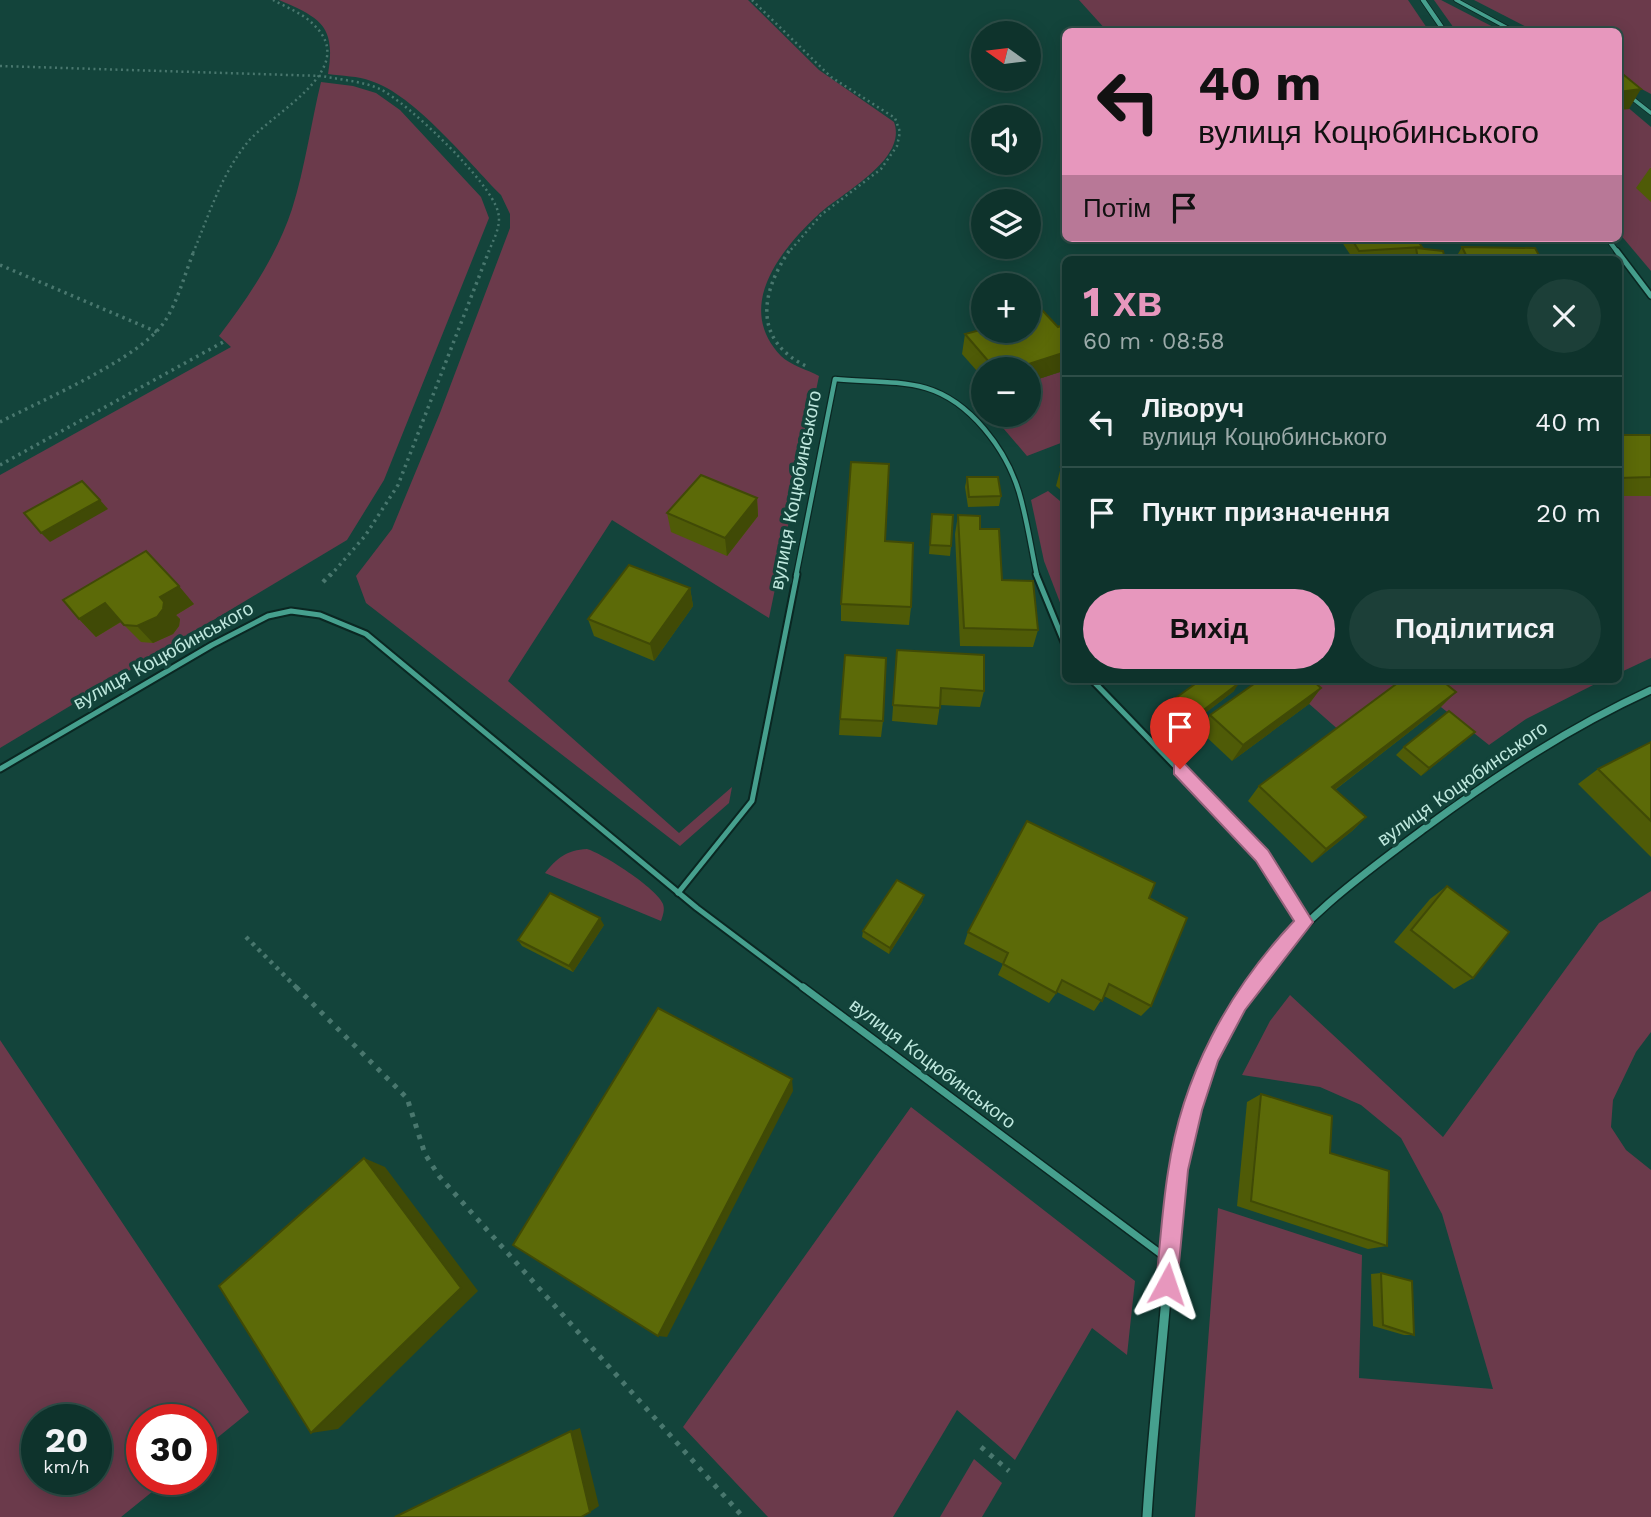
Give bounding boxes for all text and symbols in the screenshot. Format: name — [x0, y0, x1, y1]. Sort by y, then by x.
north arrow — [971, 21, 1041, 91]
map controls — [971, 21, 1041, 427]
text: 40 m — [1198, 54, 1321, 112]
icon: left — [1083, 56, 1174, 147]
button: sound — [971, 105, 1041, 175]
text: вулиця Коцюбинського — [1198, 113, 1539, 151]
button: layers — [971, 189, 1041, 259]
icon: arrive — [1165, 189, 1203, 227]
text: Потім — [1083, 193, 1151, 223]
button: + — [971, 273, 1041, 343]
text: 1 хв — [1083, 277, 1162, 326]
button: close — [1527, 279, 1601, 353]
text: 60 m · 08:58 — [1083, 328, 1225, 355]
button: − — [971, 357, 1041, 427]
street label: вулиця Коцюбинського — [765, 389, 826, 592]
text: Ліворуч — [1142, 393, 1244, 423]
icon: left — [1083, 403, 1121, 441]
text: 40 m — [1535, 407, 1601, 437]
text: вулиця Коцюбинського — [1142, 424, 1387, 451]
icon: arrive — [1083, 494, 1121, 532]
text: Пункт призначення — [1142, 497, 1390, 527]
text: 20 m — [1536, 498, 1601, 528]
button: Вихід — [1083, 589, 1335, 669]
button: Поділитися — [1349, 589, 1601, 669]
street label: вулиця Коцюбинського — [69, 596, 257, 715]
pin — [1150, 697, 1210, 769]
icon: arrive — [1161, 708, 1199, 746]
street label: вулиця Коцюбинського — [1373, 716, 1552, 851]
street label: вулиця Коцюбинського — [845, 993, 1020, 1133]
position arrow — [1130, 1247, 1204, 1321]
speed limit sign: 30 — [126, 1404, 217, 1495]
text: 20 — [45, 1419, 88, 1461]
text: km/h — [43, 1456, 90, 1477]

